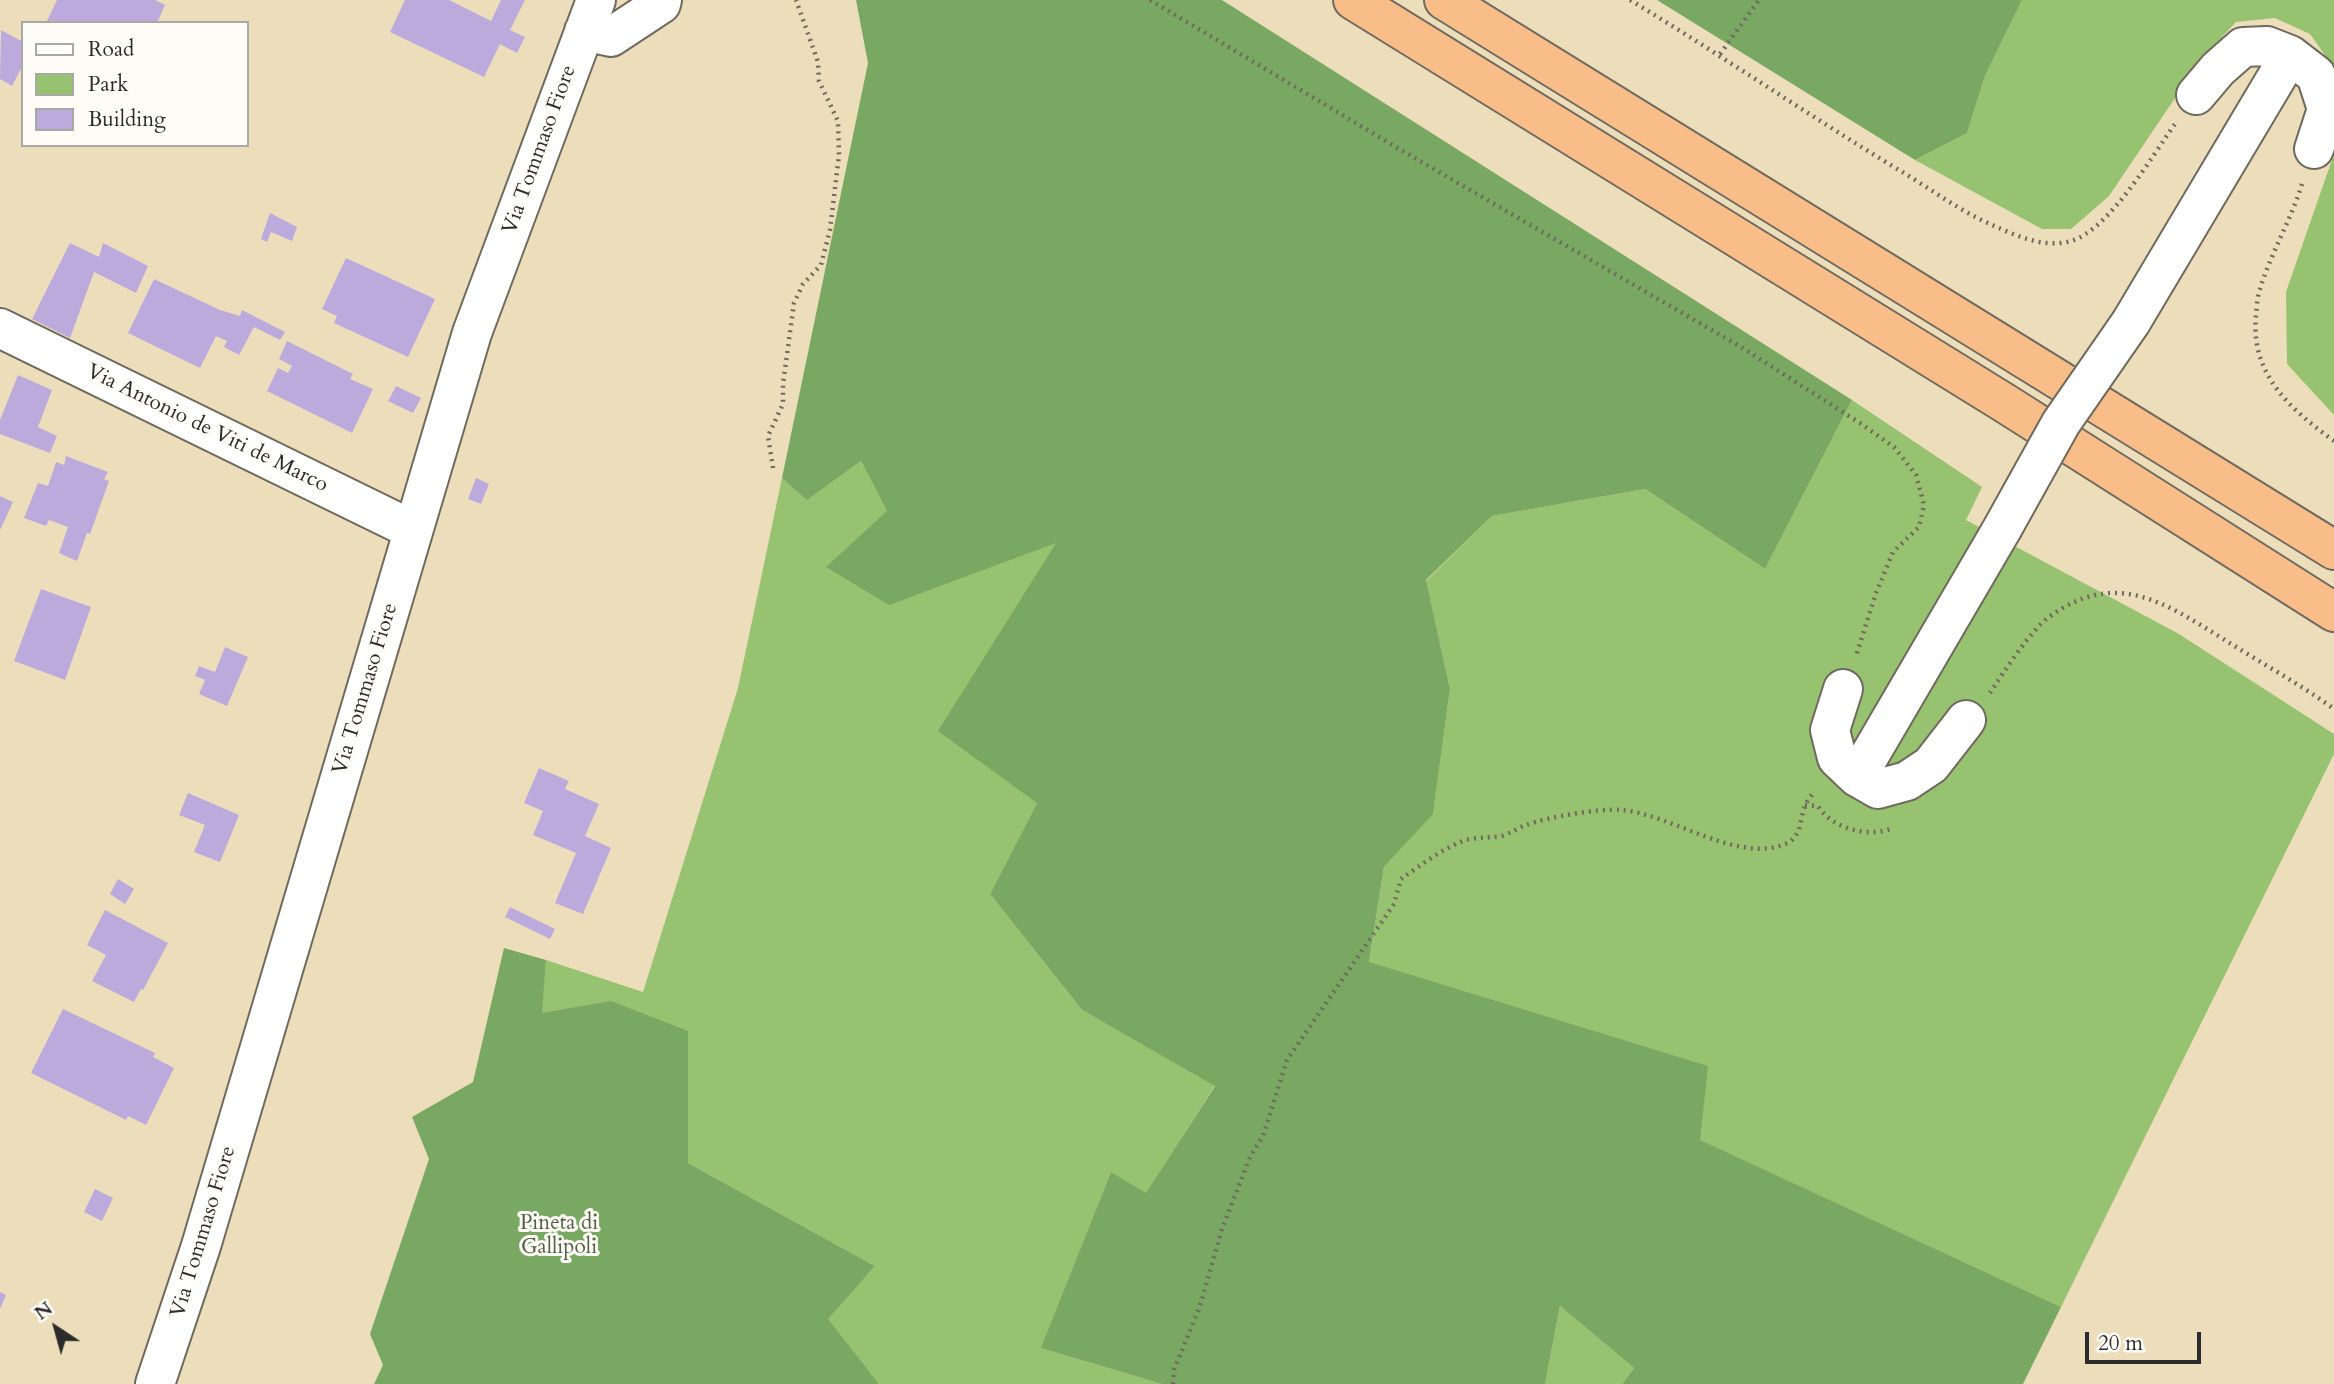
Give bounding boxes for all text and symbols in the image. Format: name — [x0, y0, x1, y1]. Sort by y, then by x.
legend — [21, 21, 248, 147]
text: Road — [88, 35, 134, 64]
street label: Via Tommaso Fiore — [498, 62, 582, 238]
text: Park — [88, 70, 128, 99]
text: Building — [88, 105, 166, 134]
street label: Via Antonio de Viti de Marco — [82, 360, 332, 498]
street label: Via Tommaso Fiore — [328, 600, 404, 778]
street label: Via Tommaso Fiore — [166, 1143, 242, 1321]
park label: Pineta di Gallipoli — [520, 1211, 598, 1261]
north arrow — [21, 1293, 91, 1363]
text: N — [29, 1296, 58, 1326]
scale bar — [2089, 1318, 2204, 1362]
text: 20 m — [2098, 1329, 2143, 1358]

